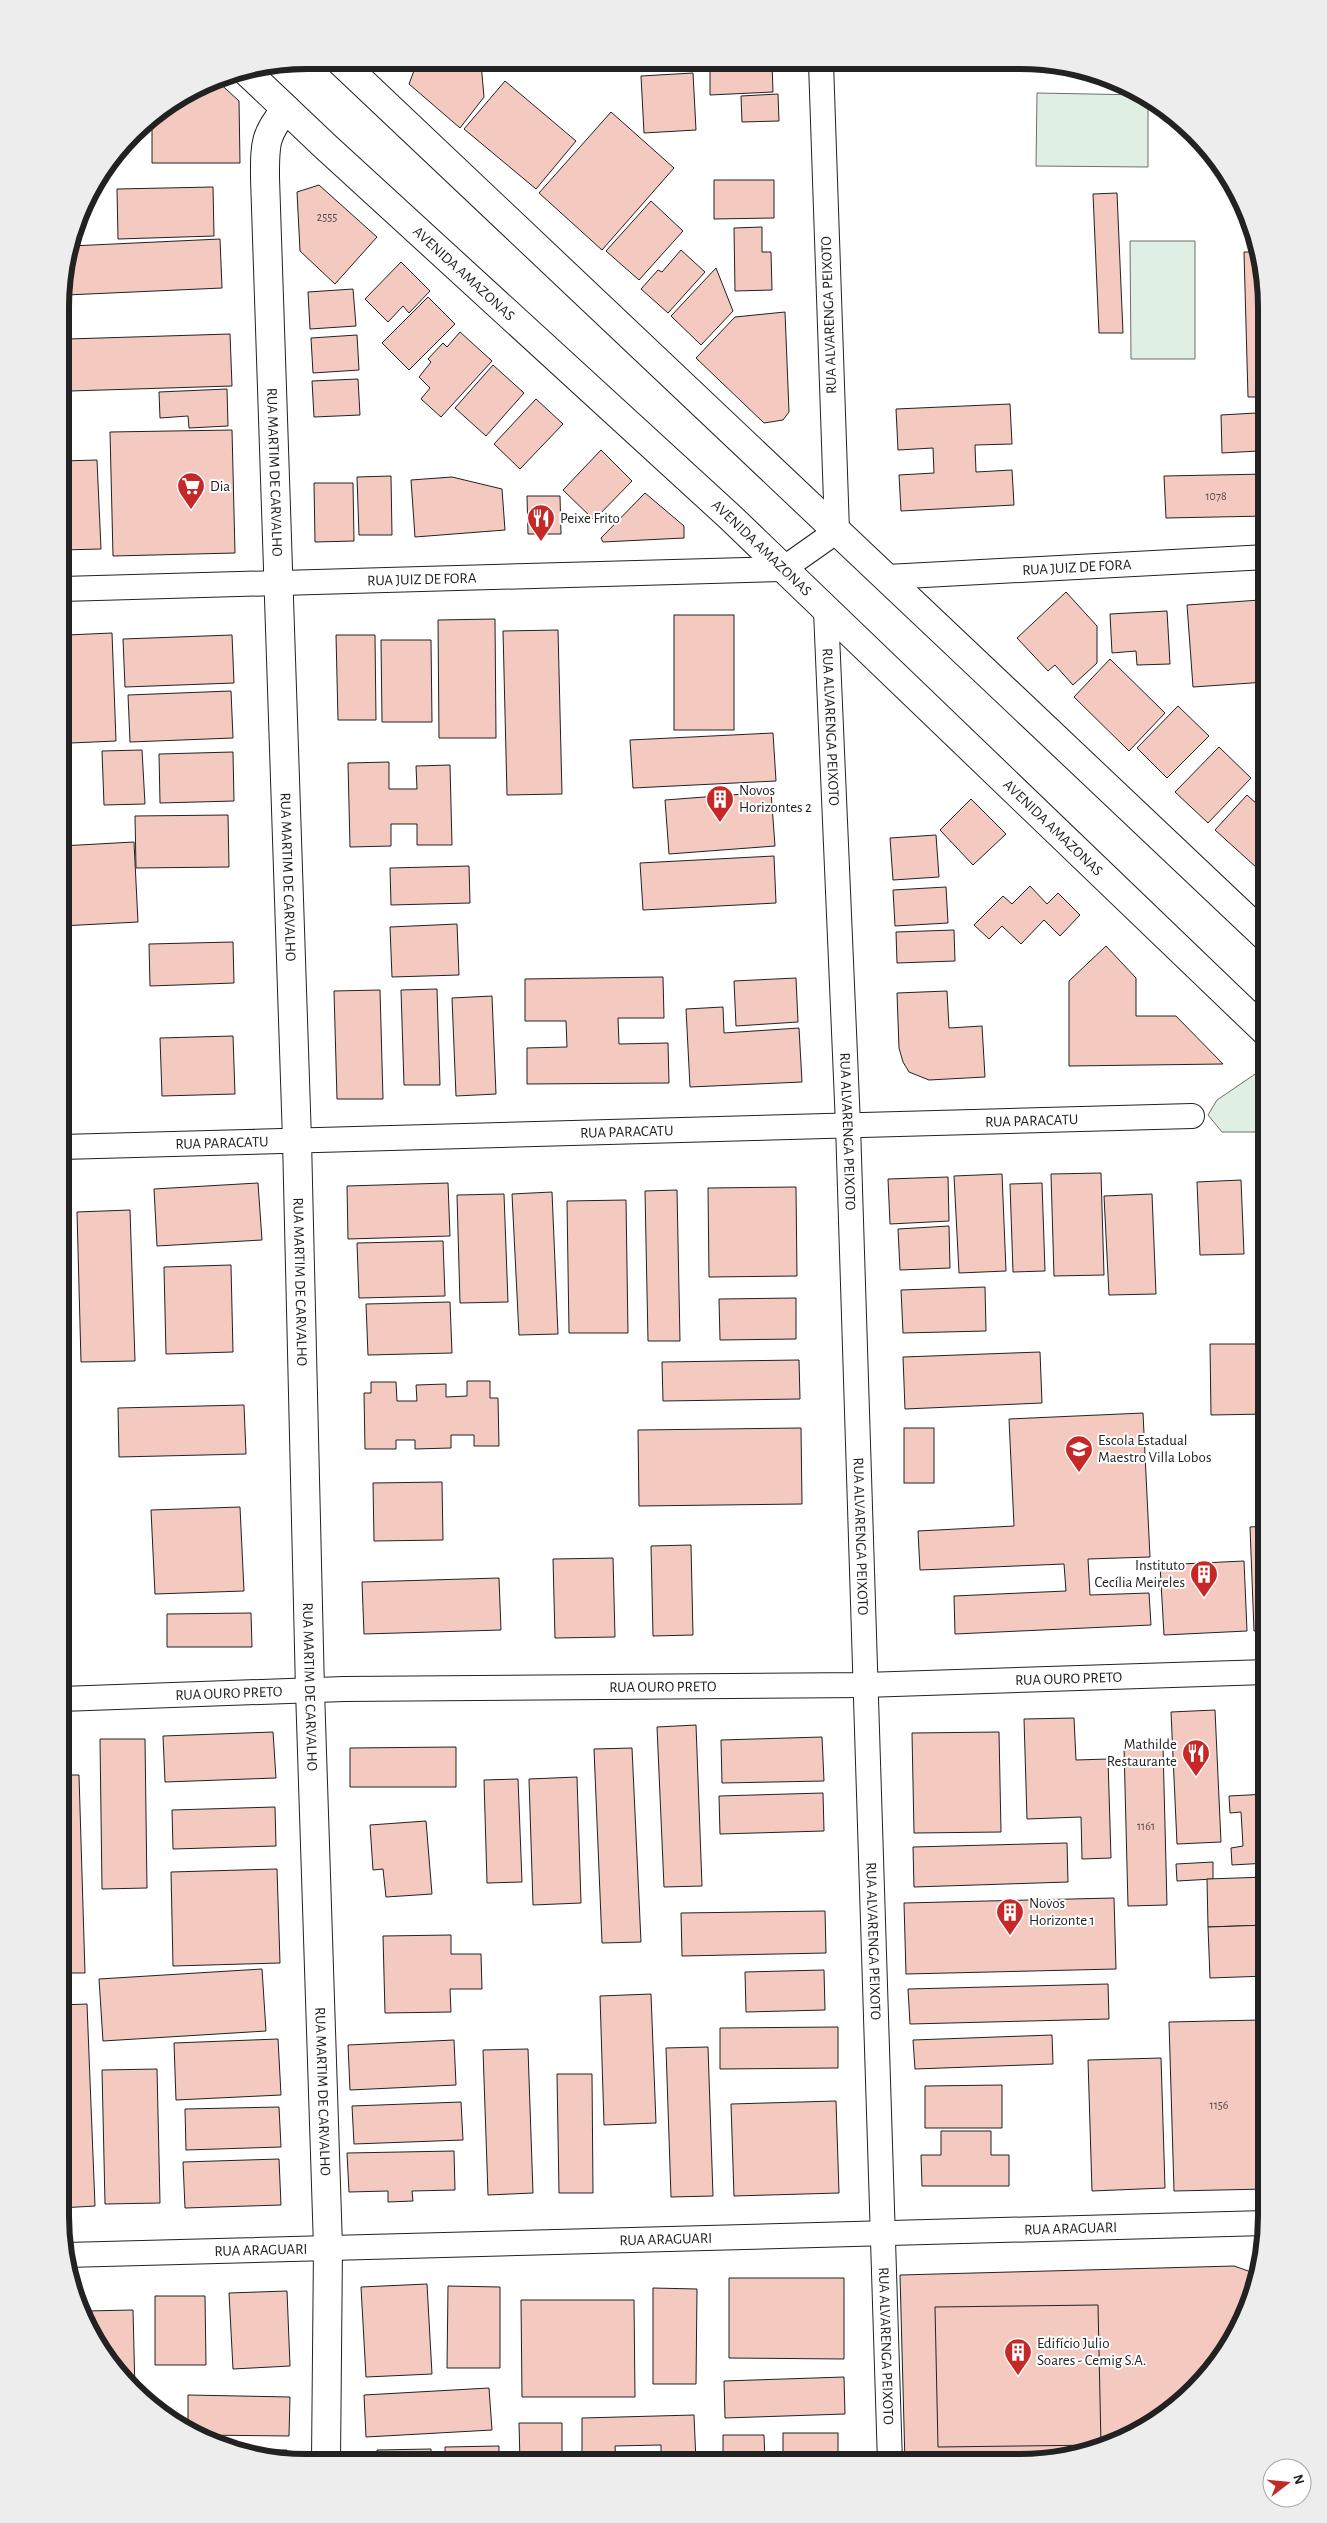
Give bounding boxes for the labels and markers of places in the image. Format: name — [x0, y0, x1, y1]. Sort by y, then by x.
supermarket icon: Dia — [176, 471, 206, 510]
place label: Dia — [210, 479, 230, 494]
restaurant icon: Peixe Frito — [526, 503, 556, 542]
place label: Peixe Frito — [560, 511, 620, 526]
place label: Novos Horizontes 2 — [739, 783, 812, 815]
building icon: Novos Horizontes 2 — [705, 784, 735, 823]
place label: Escola Estadual Maestro Villa Lobos — [1098, 1433, 1211, 1465]
school or university icon: Escola Estadual Maestro Villa Lobos — [1064, 1434, 1094, 1473]
place label: Instituto Cecília Meireles — [1094, 1558, 1185, 1590]
building icon: Instituto Cecília Meireles — [1189, 1559, 1219, 1598]
place label: Mathilde Restaurante — [1107, 1737, 1177, 1769]
restaurant icon: Mathilde Restaurante — [1181, 1738, 1211, 1777]
place label: Novos Horizonte 1 — [1029, 1896, 1095, 1928]
building icon: Novos Horizonte 1 — [995, 1897, 1025, 1936]
place label: Edifício Julio Soares - Cemig S.A. — [1037, 2336, 1146, 2368]
building icon: Edifício Julio Soares - Cemig S.A. — [1003, 2337, 1033, 2376]

